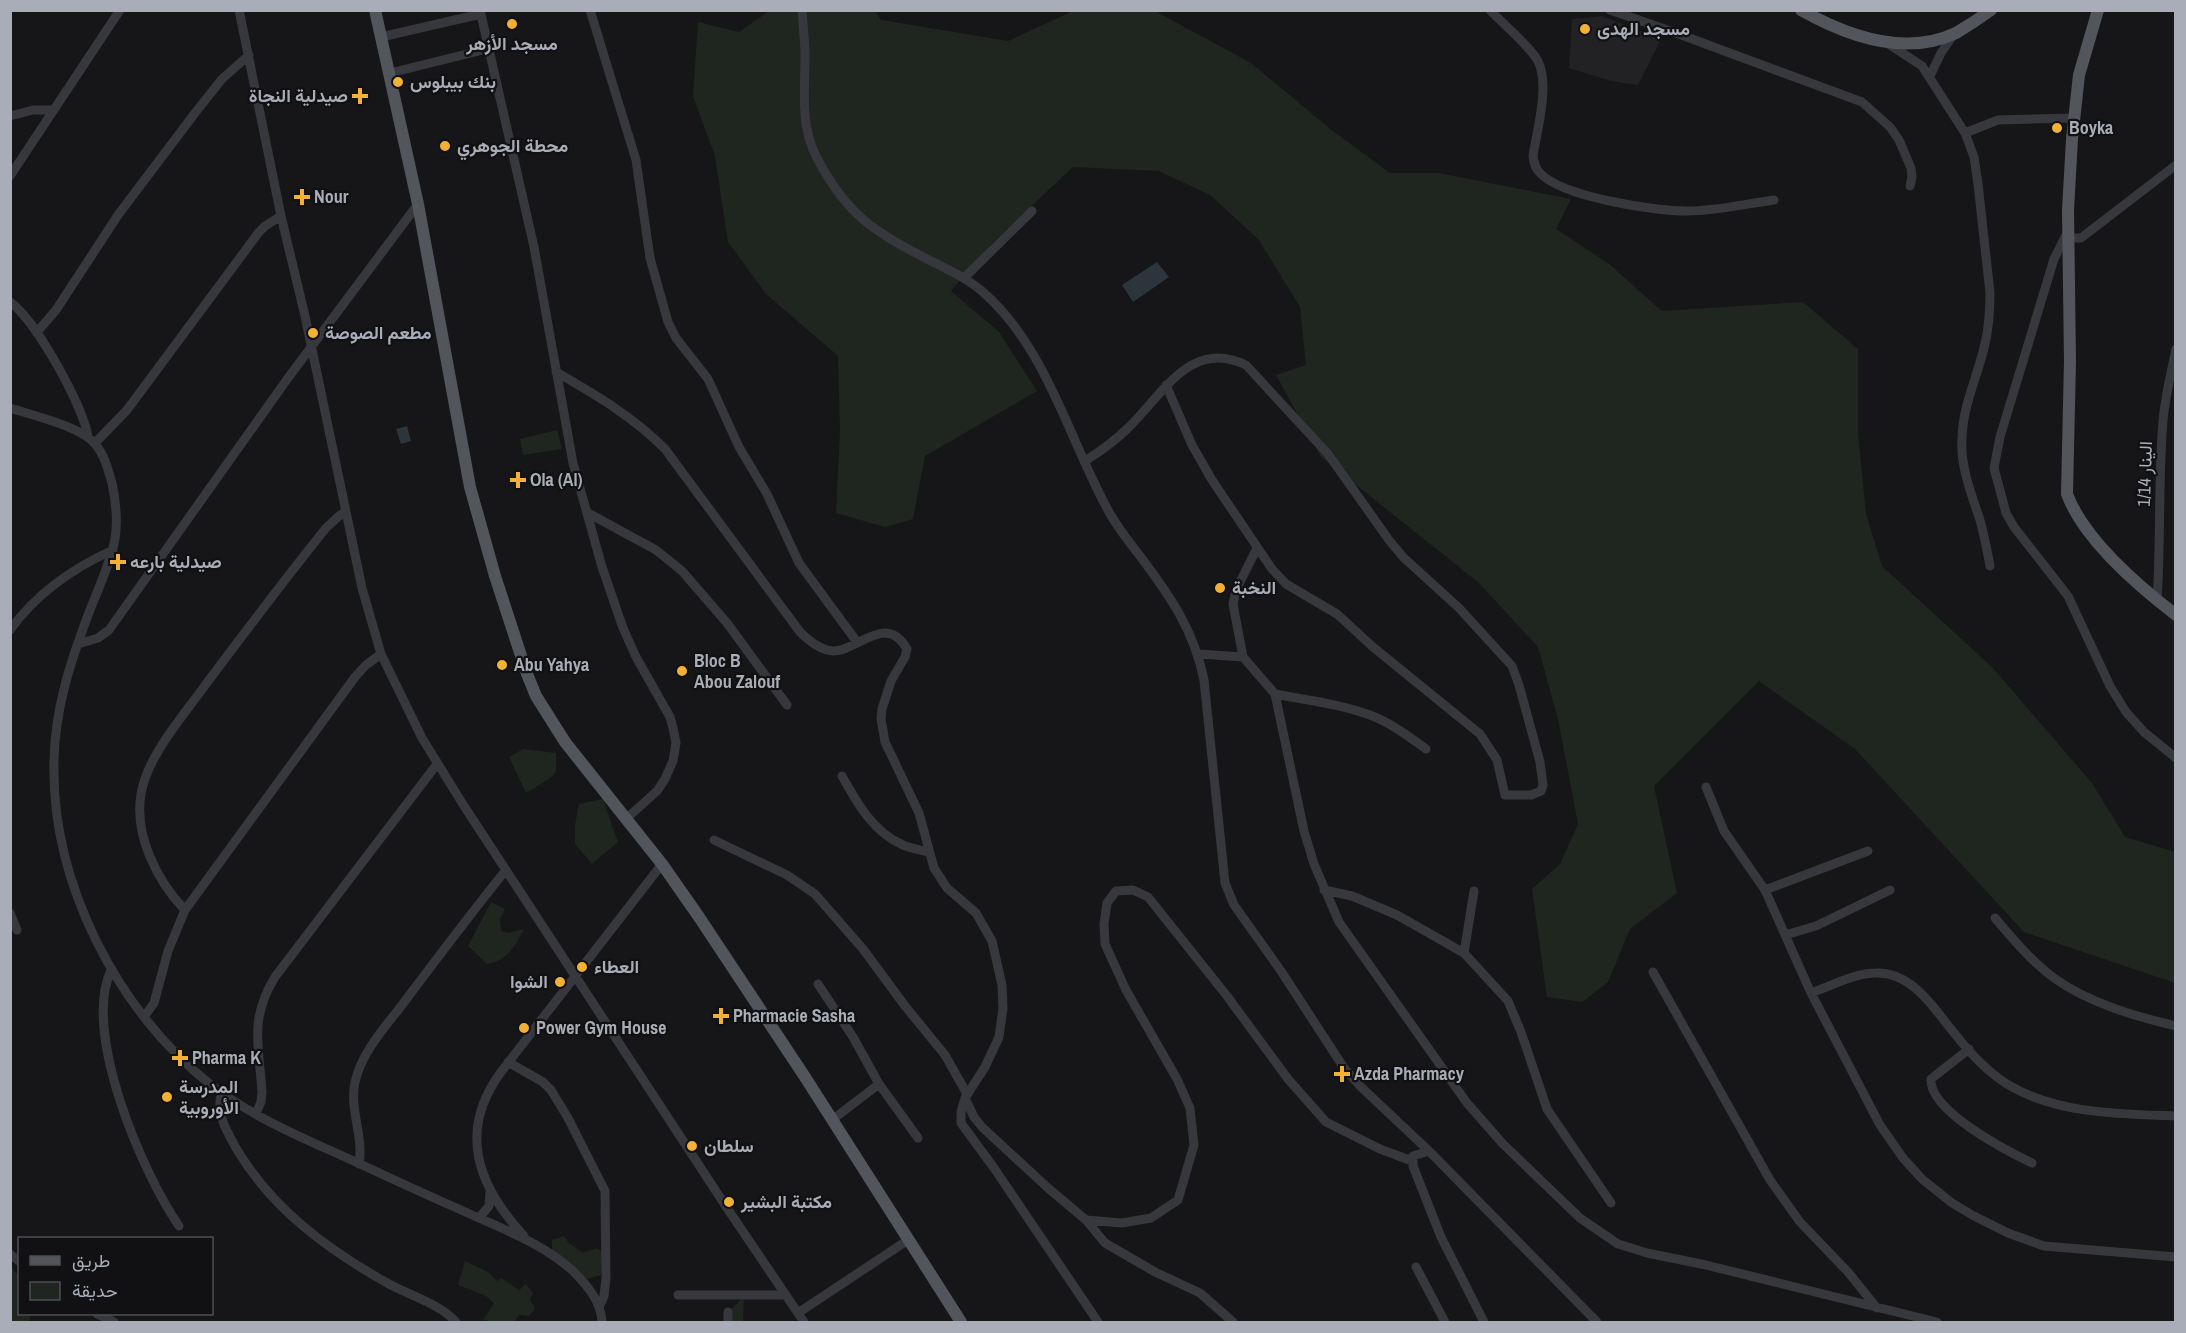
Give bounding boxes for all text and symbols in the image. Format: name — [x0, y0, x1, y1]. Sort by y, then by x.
place label: مسجد الهدى — [1597, 16, 1690, 41]
marker: مسجد الأزهر — [505, 17, 519, 31]
marker: مسجد الهدى — [1578, 22, 1592, 36]
place label: مسجد الأزهر — [465, 31, 558, 56]
place label: بنك بيبلوس — [410, 69, 496, 94]
marker: بنك بيبلوس — [391, 75, 405, 89]
place label: صيدلية النجاة — [249, 83, 348, 108]
marker: صيدلية النجاة — [353, 89, 367, 103]
place label: Boyka — [2069, 115, 2114, 140]
marker: Boyka — [2050, 121, 2064, 135]
place label: محطة الجوهري — [457, 133, 568, 161]
marker: محطة الجوهري — [438, 139, 452, 153]
place label: Nour — [314, 184, 349, 209]
marker: Nour — [295, 190, 309, 204]
place label: مطعم الصوصة — [325, 320, 432, 345]
marker: مطعم الصوصة — [306, 326, 320, 340]
street label: الينار 1/14 — [2131, 441, 2158, 507]
place label: Ola (Al) — [530, 467, 583, 492]
marker: Ola (Al) — [511, 473, 525, 487]
place label: صيدلية بارعه — [130, 549, 222, 574]
marker: صيدلية بارعه — [111, 555, 125, 569]
place label: النخبة — [1232, 575, 1276, 600]
marker: النخبة — [1213, 581, 1227, 595]
place label: Bloc B Abou Zalouf — [694, 648, 780, 694]
place label: Abu Yahya — [514, 652, 590, 677]
marker: Abu Yahya — [495, 658, 509, 672]
marker: Bloc B Abou Zalouf — [675, 664, 689, 678]
place label: العطاء — [594, 954, 639, 979]
marker: العطاء — [575, 960, 589, 974]
place label: الشوا — [510, 969, 548, 994]
marker: الشوا — [553, 975, 567, 989]
place label: Pharmacie Sasha — [733, 1003, 856, 1028]
marker: Pharmacie Sasha — [714, 1009, 728, 1023]
place label: Power Gym House — [536, 1015, 666, 1040]
marker: Power Gym House — [517, 1021, 531, 1035]
place label: Pharma K — [192, 1045, 261, 1070]
marker: Pharma K — [173, 1051, 187, 1065]
place label: Azda Pharmacy — [1354, 1061, 1465, 1086]
marker: Azda Pharmacy — [1335, 1067, 1349, 1081]
place label: المدرسة الأوروبية — [179, 1074, 239, 1120]
marker: المدرسة الأوروبية — [160, 1090, 174, 1104]
place label: سلطان — [704, 1133, 754, 1158]
marker: سلطان — [685, 1139, 699, 1153]
place label: مكتبة البشير — [740, 1189, 832, 1214]
marker: مكتبة البشير — [722, 1195, 736, 1209]
legend — [18, 1237, 213, 1315]
text: طريق — [72, 1248, 110, 1273]
text: حديقة — [72, 1278, 118, 1303]

